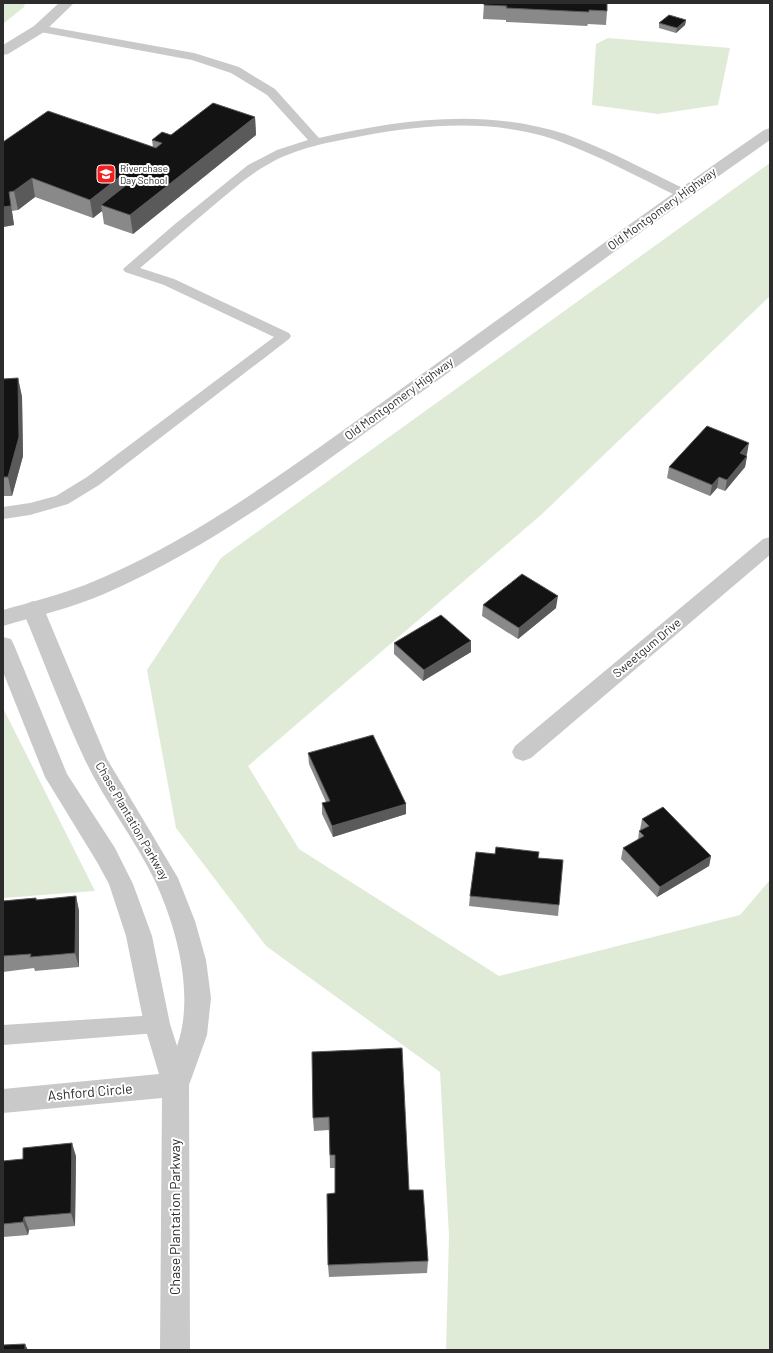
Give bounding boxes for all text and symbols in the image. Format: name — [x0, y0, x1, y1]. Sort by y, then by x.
place label: Riverchase Day School — [120, 162, 168, 186]
school or university icon: Riverchase Day School — [95, 163, 117, 185]
street label: Old Montgomery Highway — [604, 164, 719, 252]
street label: Old Montgomery Highway — [341, 354, 456, 442]
street label: Sweetgum Drive — [610, 615, 683, 680]
street label: Chase Plantation Parkway — [93, 759, 173, 882]
street label: Ashford Circle — [47, 1079, 133, 1104]
street label: Chase Plantation Parkway — [166, 1138, 183, 1295]

